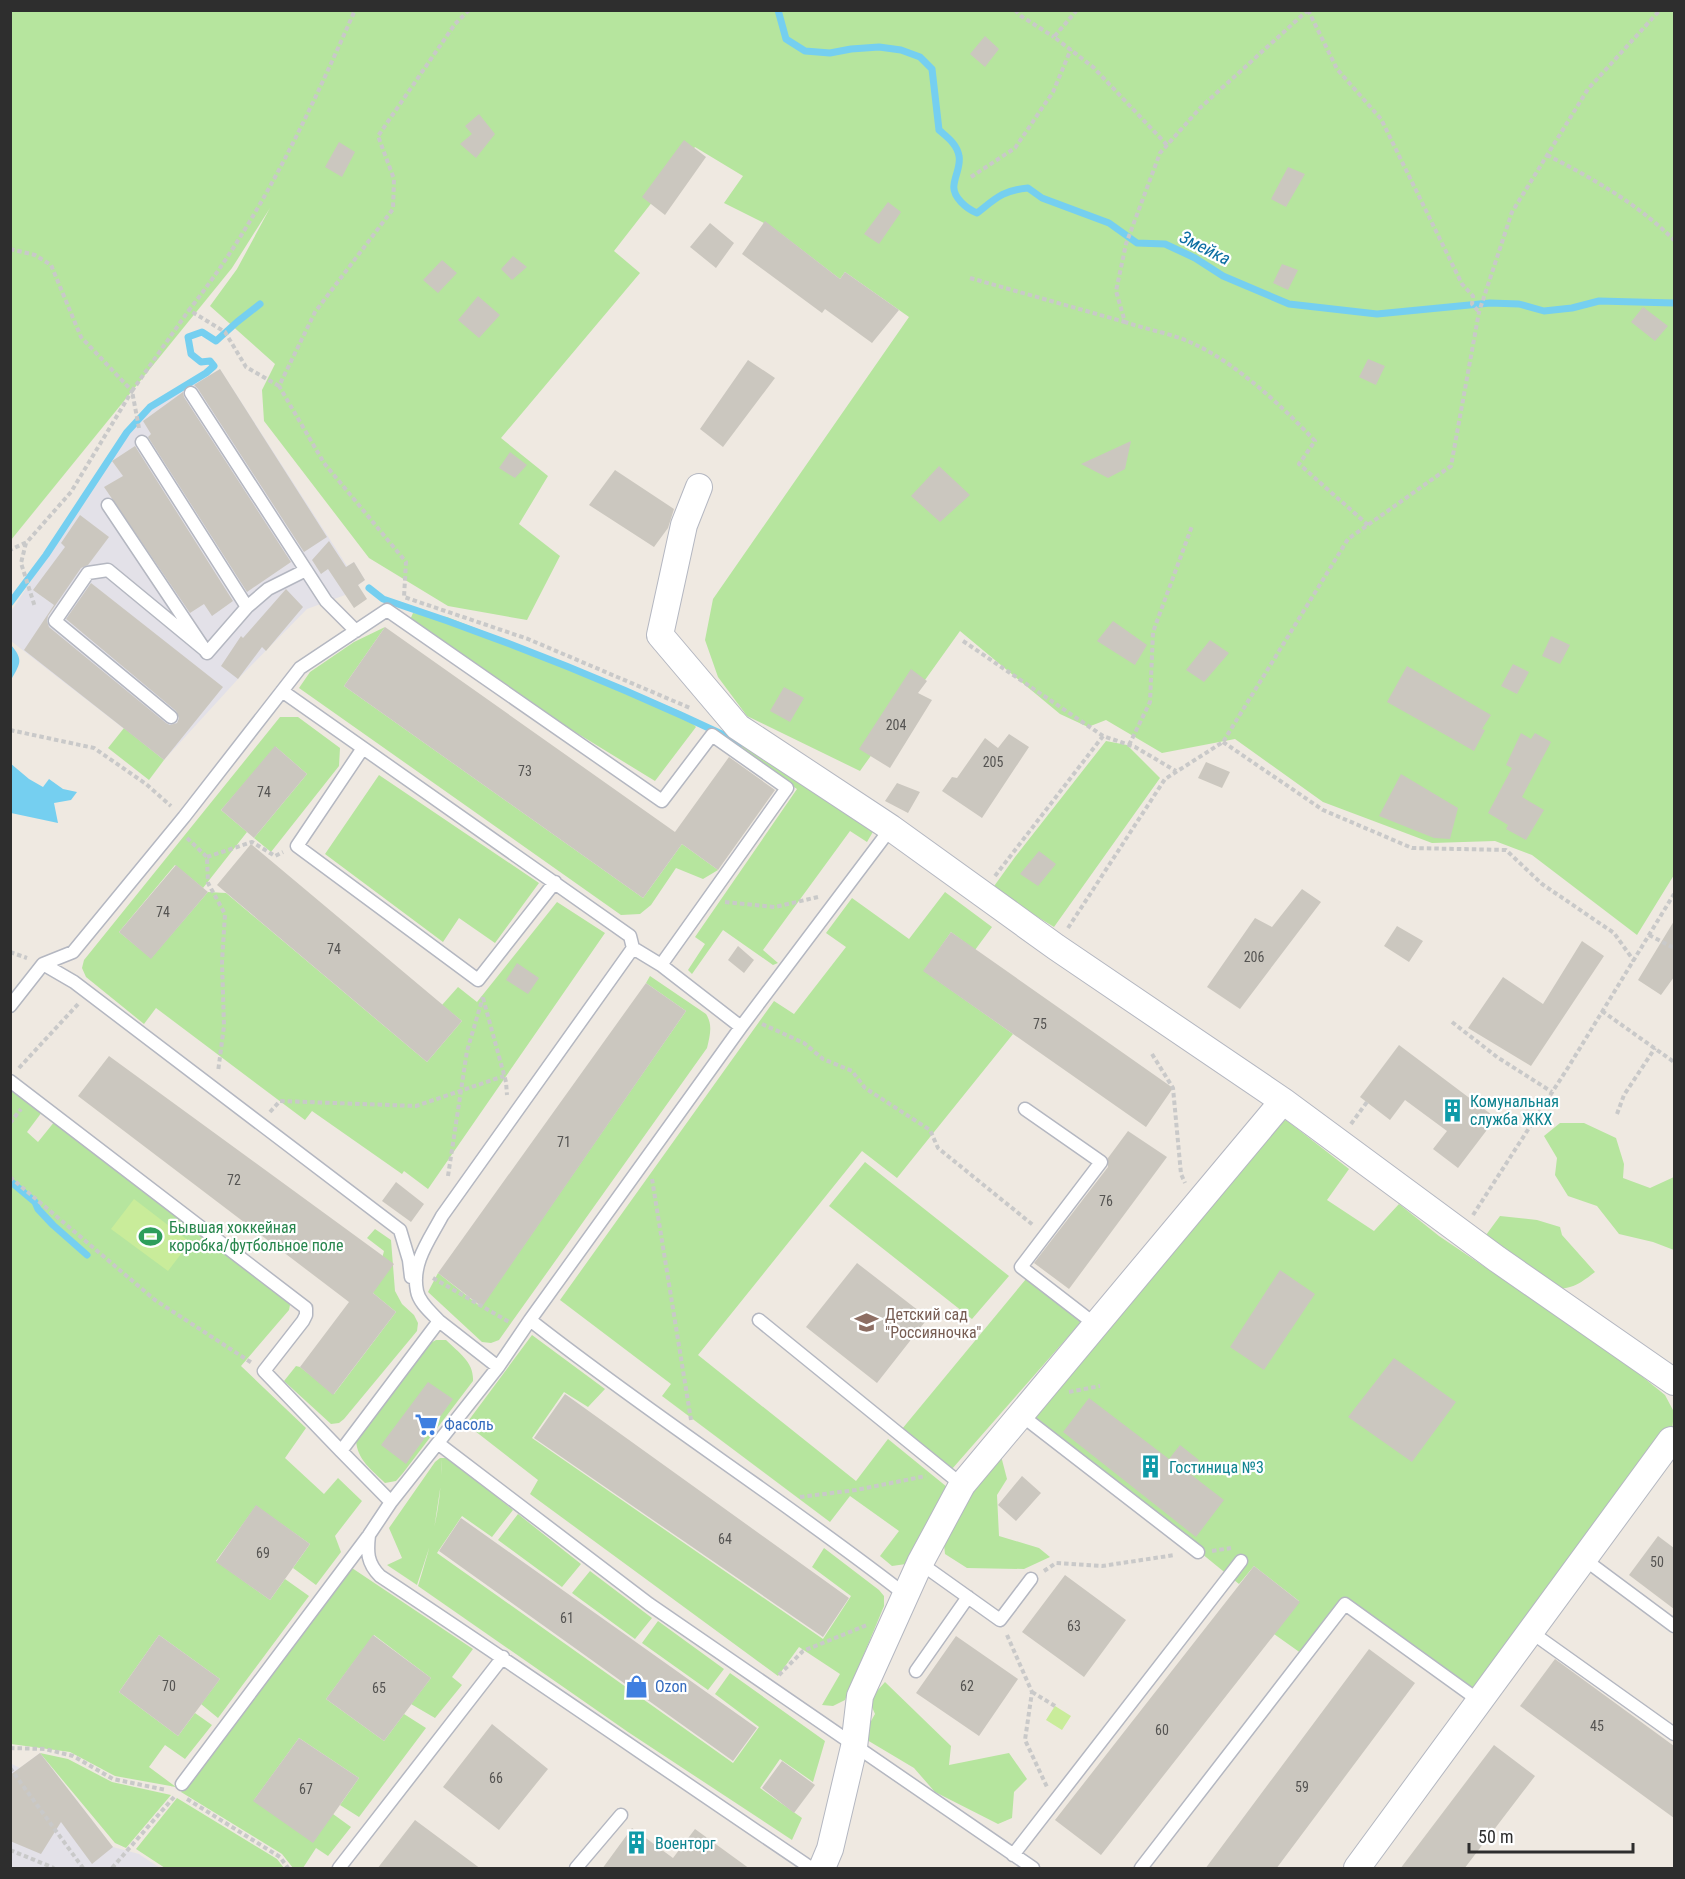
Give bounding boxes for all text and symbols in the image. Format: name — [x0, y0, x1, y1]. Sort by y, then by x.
water label: Змейка — [1176, 226, 1234, 269]
house number: 204 — [886, 717, 906, 733]
house number: 205 — [983, 754, 1003, 770]
house number: 73 — [518, 763, 532, 779]
house number: 74 — [257, 784, 271, 800]
house number: 74 — [156, 904, 170, 920]
house number: 74 — [327, 941, 341, 957]
house number: 206 — [1244, 949, 1264, 965]
house number: 75 — [1033, 1016, 1047, 1032]
place label: Комунальная служба ЖКХ — [1470, 1092, 1559, 1129]
building icon: Комунальная служба ЖКХ — [1439, 1097, 1465, 1123]
house number: 71 — [557, 1134, 571, 1150]
house number: 72 — [227, 1172, 241, 1188]
house number: 76 — [1099, 1193, 1113, 1209]
place label: Бывшая хоккейная коробка/футбольное поле — [169, 1218, 343, 1255]
sports icon: Бывшая хоккейная коробка/футбольное поле — [138, 1223, 164, 1249]
place label: Детский сад "Россияночка" — [885, 1305, 981, 1342]
school or university icon: Детский сад "Россияночка" — [854, 1310, 880, 1336]
supermarket icon: Фасоль — [413, 1411, 439, 1437]
place label: Фасоль — [444, 1415, 494, 1434]
building icon: Гостиница №3 — [1138, 1454, 1164, 1480]
place label: Гостиница №3 — [1169, 1458, 1264, 1477]
house number: 64 — [718, 1531, 732, 1547]
house number: 69 — [256, 1545, 270, 1561]
house number: 50 — [1650, 1554, 1664, 1570]
house number: 61 — [560, 1610, 574, 1626]
house number: 63 — [1067, 1618, 1081, 1634]
shop icon: Ozon — [624, 1673, 650, 1699]
place label: Ozon — [655, 1677, 687, 1696]
house number: 70 — [162, 1678, 176, 1694]
house number: 62 — [960, 1678, 974, 1694]
house number: 65 — [372, 1680, 386, 1696]
house number: 45 — [1590, 1718, 1604, 1734]
house number: 60 — [1155, 1722, 1169, 1738]
house number: 66 — [489, 1770, 503, 1786]
house number: 59 — [1295, 1779, 1309, 1795]
house number: 67 — [299, 1781, 313, 1797]
scale bar — [1469, 1816, 1632, 1854]
text: 50 m — [1478, 1826, 1513, 1847]
building icon: Военторг — [624, 1830, 650, 1856]
place label: Военторг — [655, 1834, 716, 1853]

